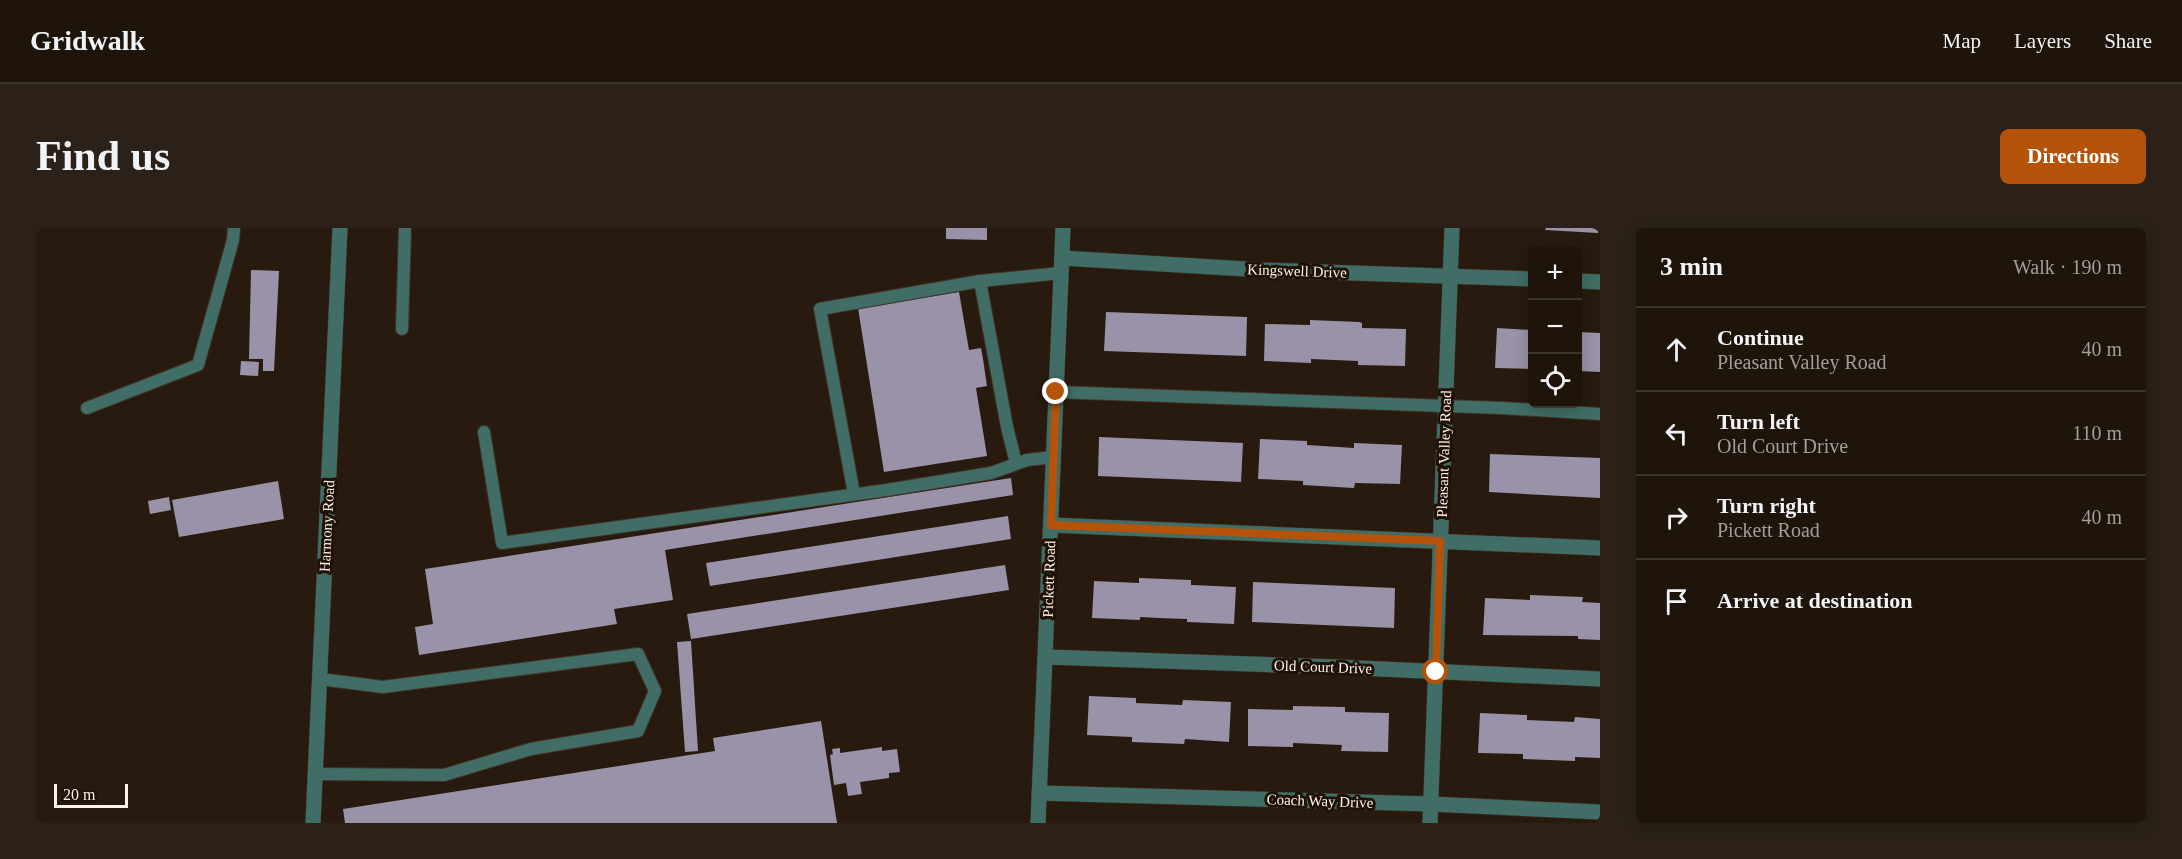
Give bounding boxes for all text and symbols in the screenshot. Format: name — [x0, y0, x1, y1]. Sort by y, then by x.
text: Gridwalk — [30, 25, 145, 56]
text: Map — [1943, 29, 1981, 53]
text: Layers — [2014, 29, 2071, 53]
text: Share — [2104, 29, 2152, 53]
button: Directions — [2000, 129, 2146, 184]
text: Find us — [36, 133, 170, 179]
map controls — [1528, 246, 1582, 408]
button: + — [1528, 246, 1582, 300]
text: 3 min — [1660, 252, 1723, 281]
text: Walk · 190 m — [2013, 256, 2122, 278]
street label: Kingswell Drive — [1247, 261, 1347, 281]
button: − — [1528, 300, 1582, 354]
text: Continue — [1717, 325, 1804, 350]
icon: ahead — [1660, 333, 1693, 366]
text: 40 m — [2081, 338, 2122, 360]
text: Pleasant Valley Road — [1717, 351, 1887, 373]
button: locate — [1528, 354, 1582, 408]
route end — [1042, 378, 1068, 404]
street label: Pleasant Valley Road — [1434, 390, 1454, 518]
text: Turn left — [1717, 409, 1800, 434]
icon: left — [1660, 417, 1693, 450]
text: 110 m — [2072, 422, 2122, 444]
text: Old Court Drive — [1717, 435, 1848, 457]
street label: Harmony Road — [317, 479, 337, 572]
text: Turn right — [1717, 493, 1816, 518]
icon: right — [1660, 501, 1693, 534]
text: 40 m — [2081, 506, 2122, 528]
text: Pickett Road — [1717, 519, 1820, 541]
street label: Pickett Road — [1040, 540, 1058, 618]
icon: arrive — [1660, 585, 1693, 618]
text: Arrive at destination — [1717, 588, 1913, 613]
street label: Old Court Drive — [1274, 657, 1373, 677]
route start — [1422, 658, 1448, 684]
scale bar — [54, 781, 128, 808]
text: 20 m — [63, 786, 95, 803]
street label: Coach Way Drive — [1266, 791, 1374, 811]

